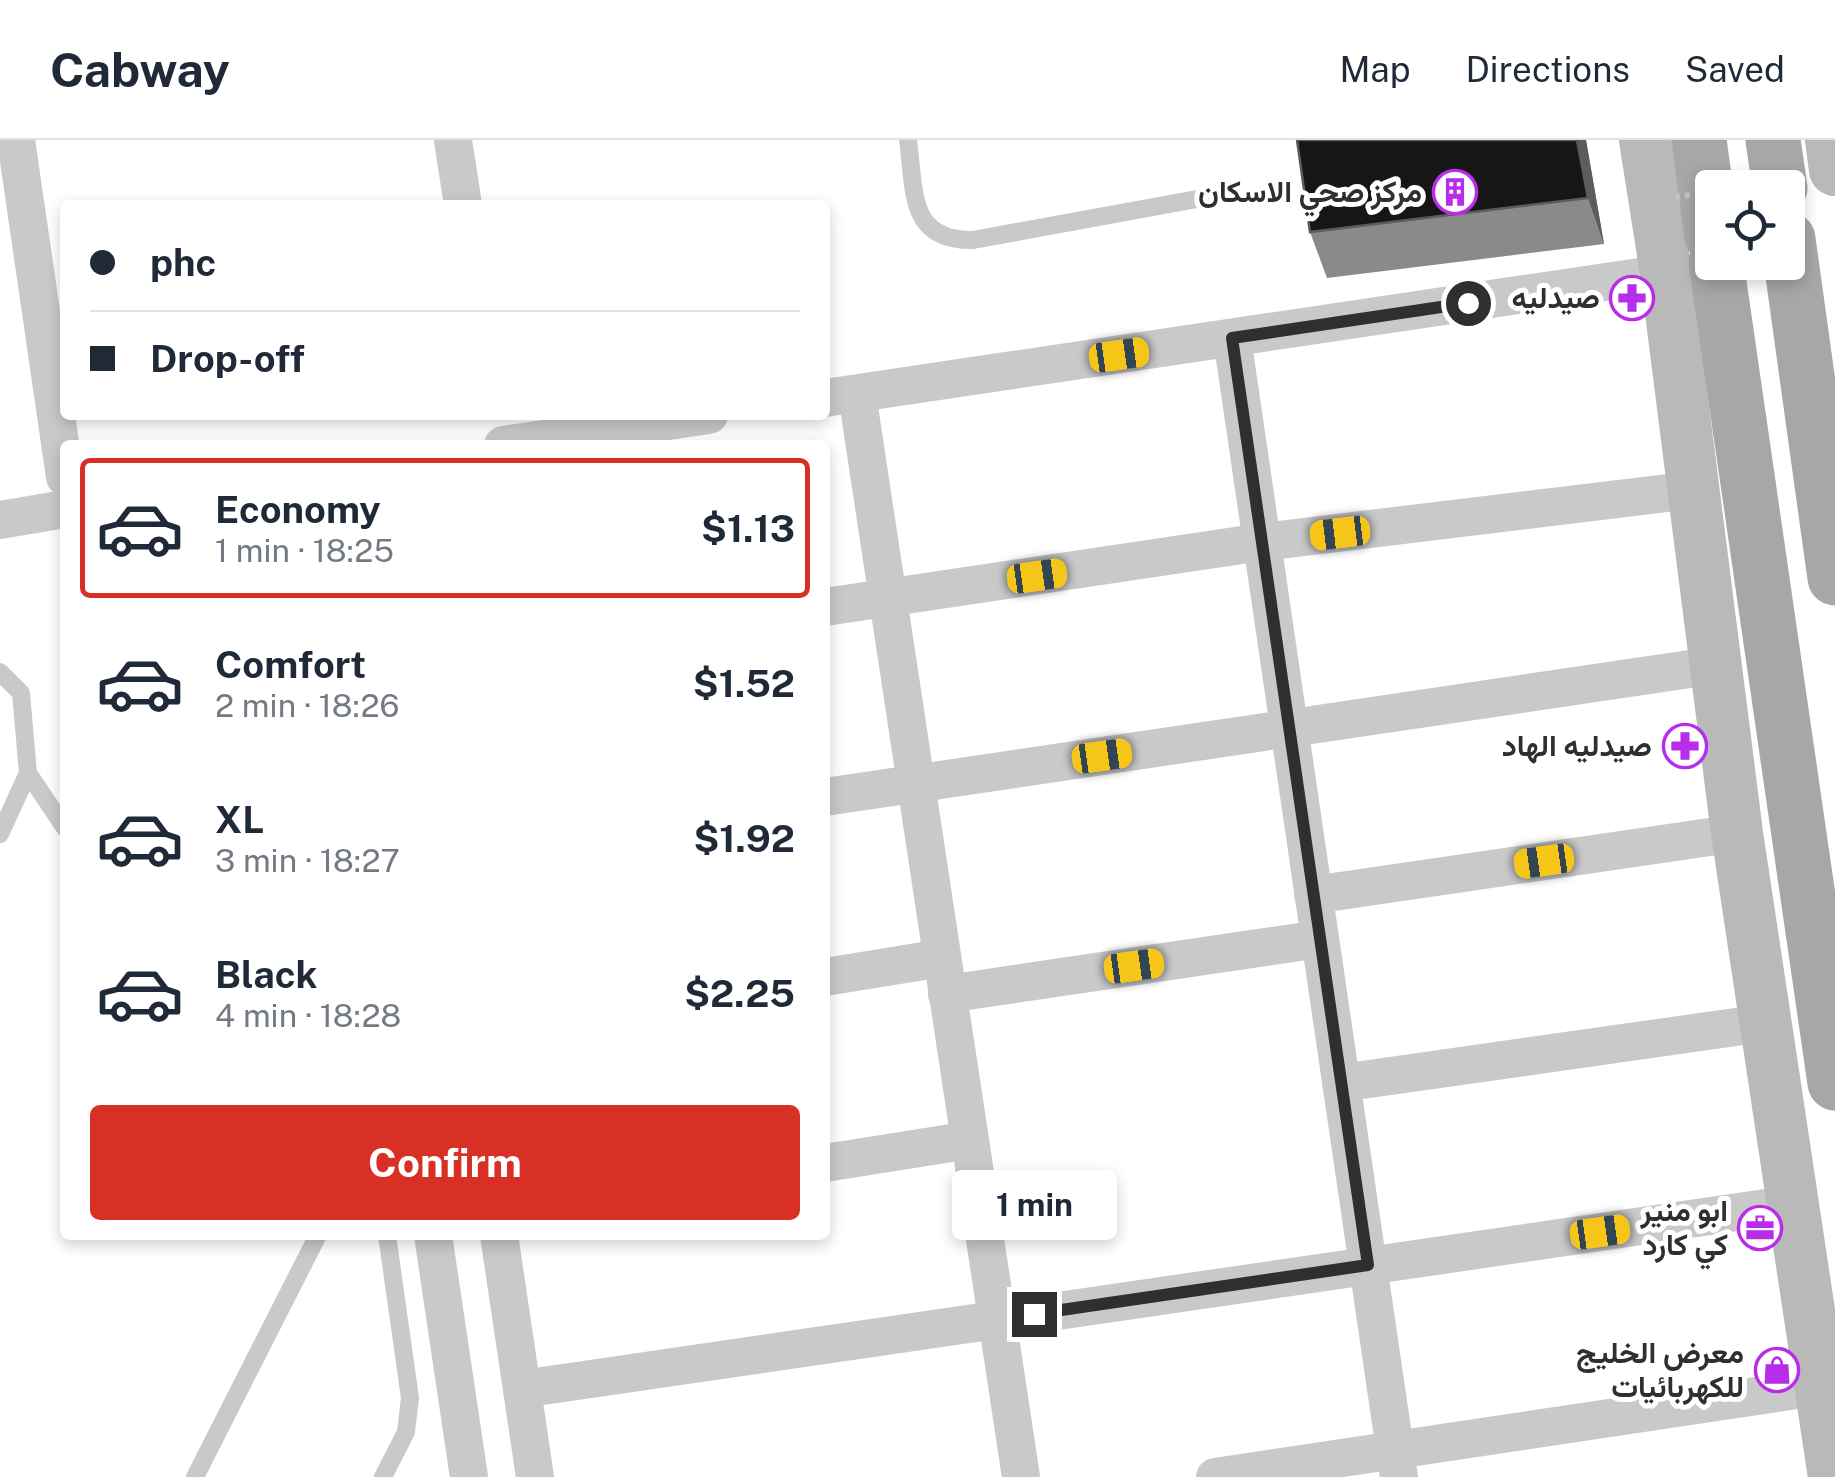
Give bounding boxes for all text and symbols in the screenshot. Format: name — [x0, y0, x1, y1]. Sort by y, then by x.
text: Cabway — [50, 41, 230, 98]
text: Map — [1339, 49, 1410, 90]
text: Directions — [1465, 49, 1630, 90]
text: Saved — [1685, 49, 1785, 90]
building icon: مركز صحي الاسكان — [1432, 169, 1478, 215]
map controls — [1695, 170, 1805, 280]
button: locate — [1695, 170, 1805, 280]
place label: مركز صحي الاسكان — [1198, 173, 1422, 217]
text: phc — [150, 240, 216, 285]
pharmacy icon: صيدليه — [1609, 275, 1655, 321]
place label: صيدليه — [1512, 279, 1600, 315]
route start — [1446, 281, 1491, 326]
text: Drop-off — [150, 336, 305, 381]
car — [1087, 336, 1151, 374]
icon: car — [95, 483, 185, 573]
text: Economy — [215, 487, 381, 532]
text: $1.13 — [701, 506, 795, 551]
car — [1308, 514, 1372, 552]
text: 1 min · 18:25 — [215, 532, 394, 569]
car — [1005, 557, 1069, 595]
icon: car — [95, 638, 185, 728]
text: Comfort — [215, 642, 366, 687]
text: $1.52 — [693, 661, 795, 706]
text: 2 min · 18:26 — [215, 687, 399, 724]
pharmacy icon: صيدليه الهاد — [1662, 723, 1708, 769]
place label: صيدليه الهاد — [1502, 727, 1652, 764]
car — [1070, 737, 1134, 775]
icon: car — [95, 793, 185, 883]
text: XL — [215, 797, 264, 842]
text: $1.92 — [693, 816, 795, 861]
text: 3 min · 18:27 — [215, 842, 400, 879]
car — [1512, 842, 1576, 880]
car — [1102, 947, 1166, 985]
icon: car — [95, 948, 185, 1038]
text: Black — [215, 952, 318, 997]
text: $2.25 — [684, 971, 795, 1016]
text: 4 min · 18:28 — [215, 997, 401, 1034]
button: Confirm — [90, 1105, 800, 1220]
callout: 1 min — [952, 1169, 1116, 1239]
text: 1 min — [996, 1186, 1073, 1223]
place label: ابو منير كي كارد — [1640, 1192, 1728, 1270]
office icon: ابو منير كي كارد — [1737, 1205, 1783, 1251]
car — [1568, 1213, 1632, 1251]
route end — [1012, 1292, 1057, 1337]
place label: معرض الخليج للكهربائيات — [1576, 1334, 1744, 1405]
shop icon: معرض الخليج للكهربائيات — [1754, 1347, 1800, 1393]

